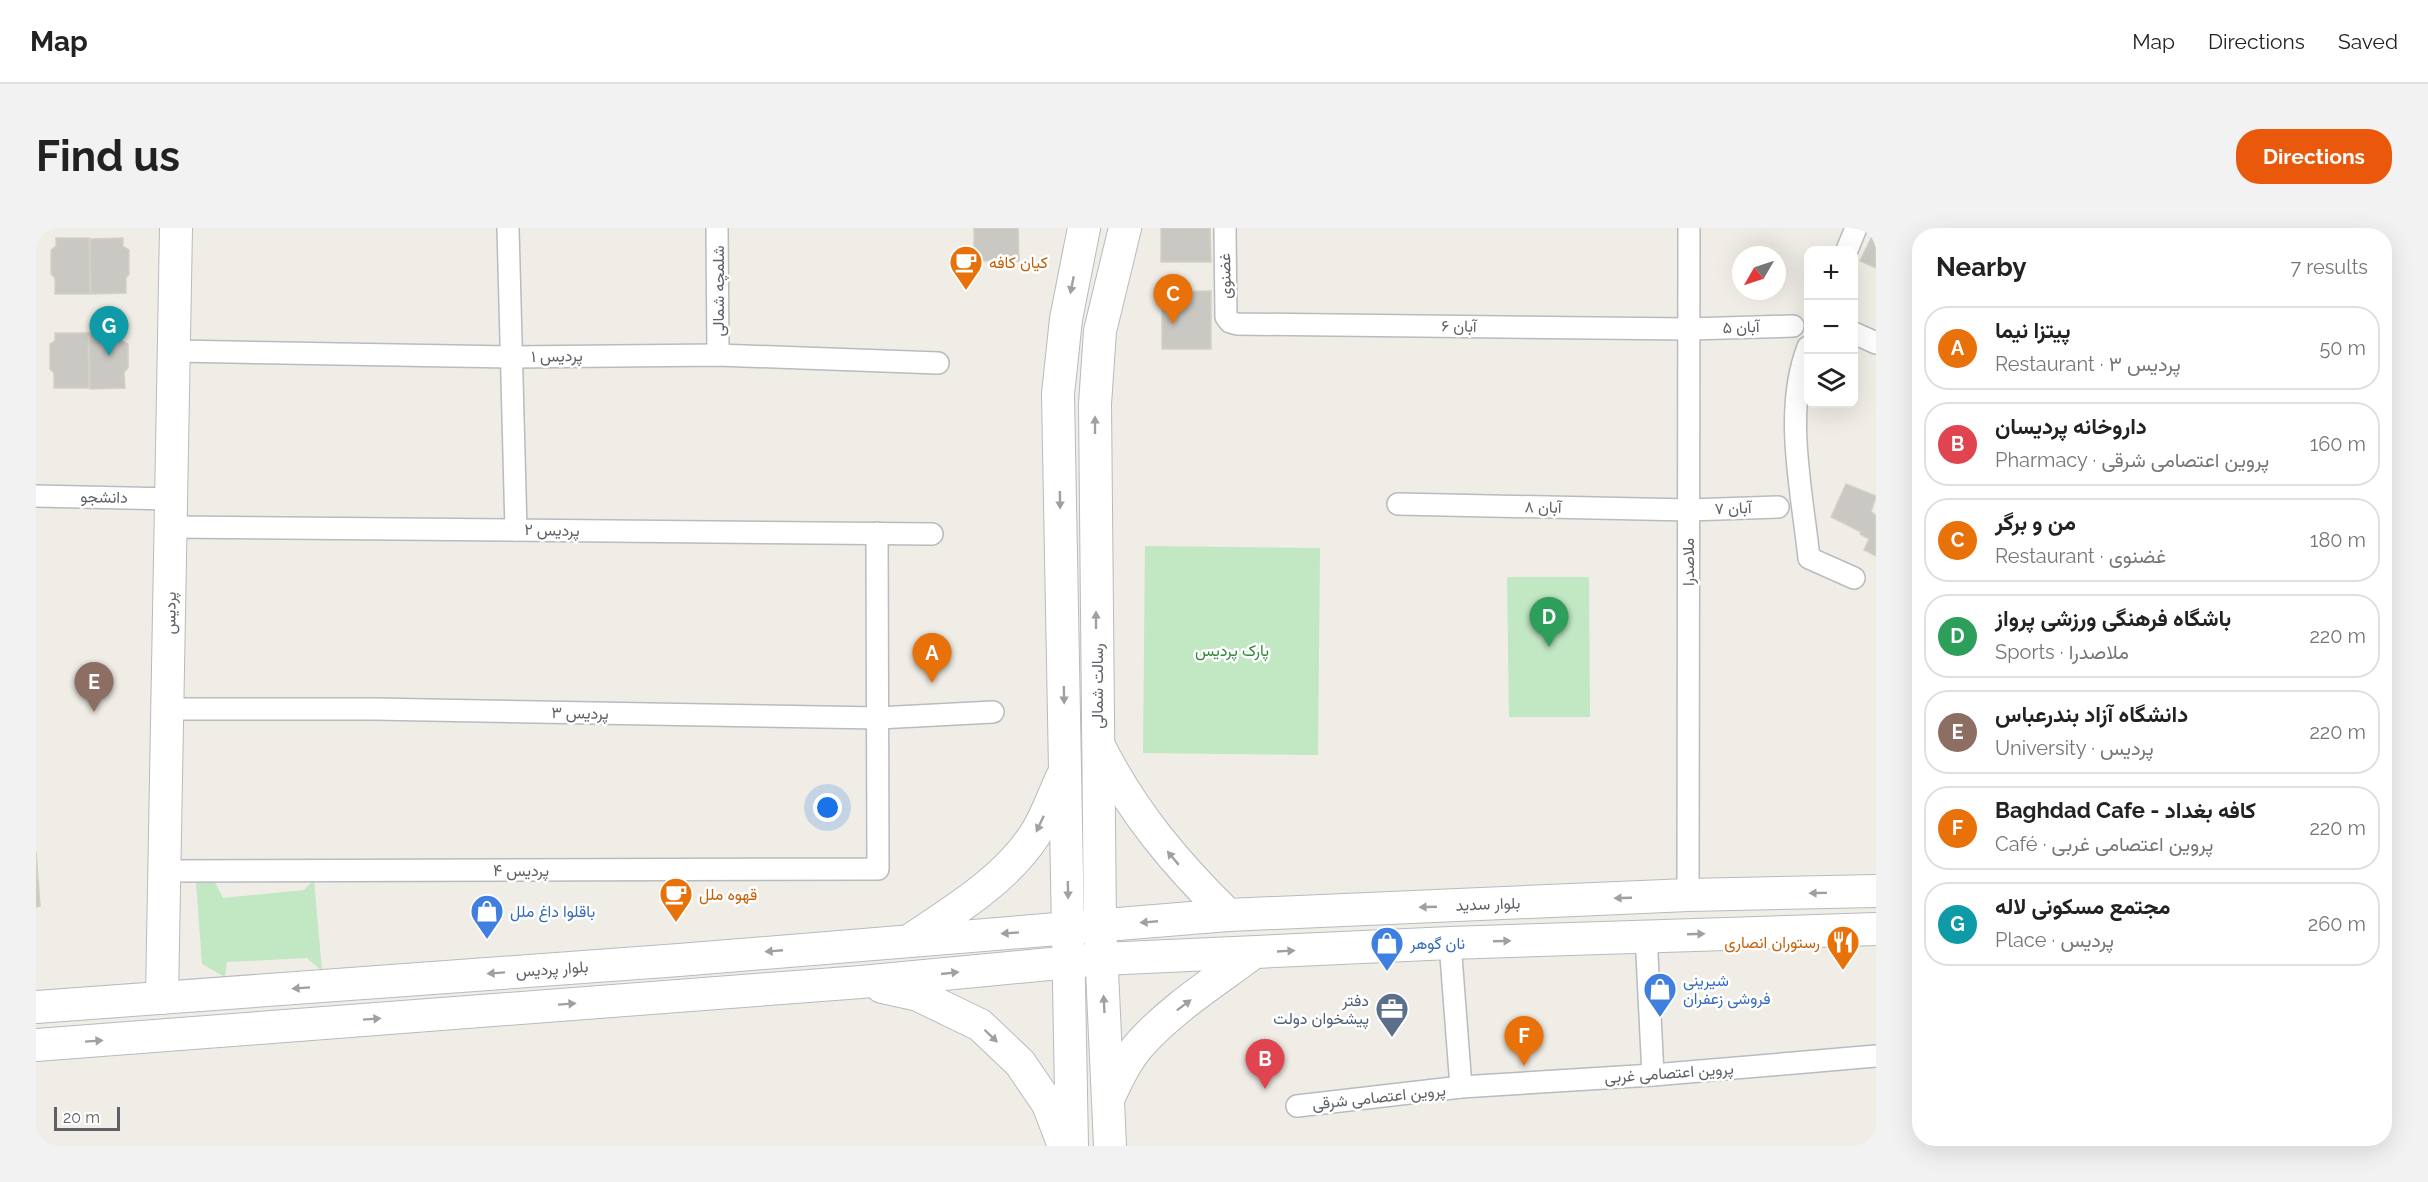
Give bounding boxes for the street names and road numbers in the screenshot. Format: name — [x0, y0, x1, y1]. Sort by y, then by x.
street label: شلمچه شمالی — [709, 245, 730, 337]
street label: غضنوی — [1215, 253, 1236, 299]
street label: آبان ۶ — [1441, 316, 1478, 336]
street label: آبان ۵ — [1722, 317, 1761, 337]
street label: پردیس ۱ — [531, 346, 583, 368]
street label: دانشجو — [80, 487, 128, 508]
street label: آبان ۸ — [1524, 497, 1563, 517]
street label: آبان ۷ — [1714, 498, 1753, 518]
street label: پردیس ۲ — [524, 520, 580, 542]
street label: ملاصدرا — [1679, 538, 1699, 586]
street label: پردیس — [160, 591, 182, 635]
street label: رسالت شمالی — [1088, 643, 1108, 729]
street label: پردیس ۳ — [551, 703, 609, 725]
street label: پردیس ۴ — [493, 861, 549, 882]
street label: بلوار سدید — [1455, 893, 1521, 916]
street label: بلوار پردیس — [515, 957, 589, 983]
street label: پروین اعتصامی غربی — [1604, 1059, 1734, 1089]
street label: پروین اعتصامی شرقی — [1311, 1081, 1447, 1115]

